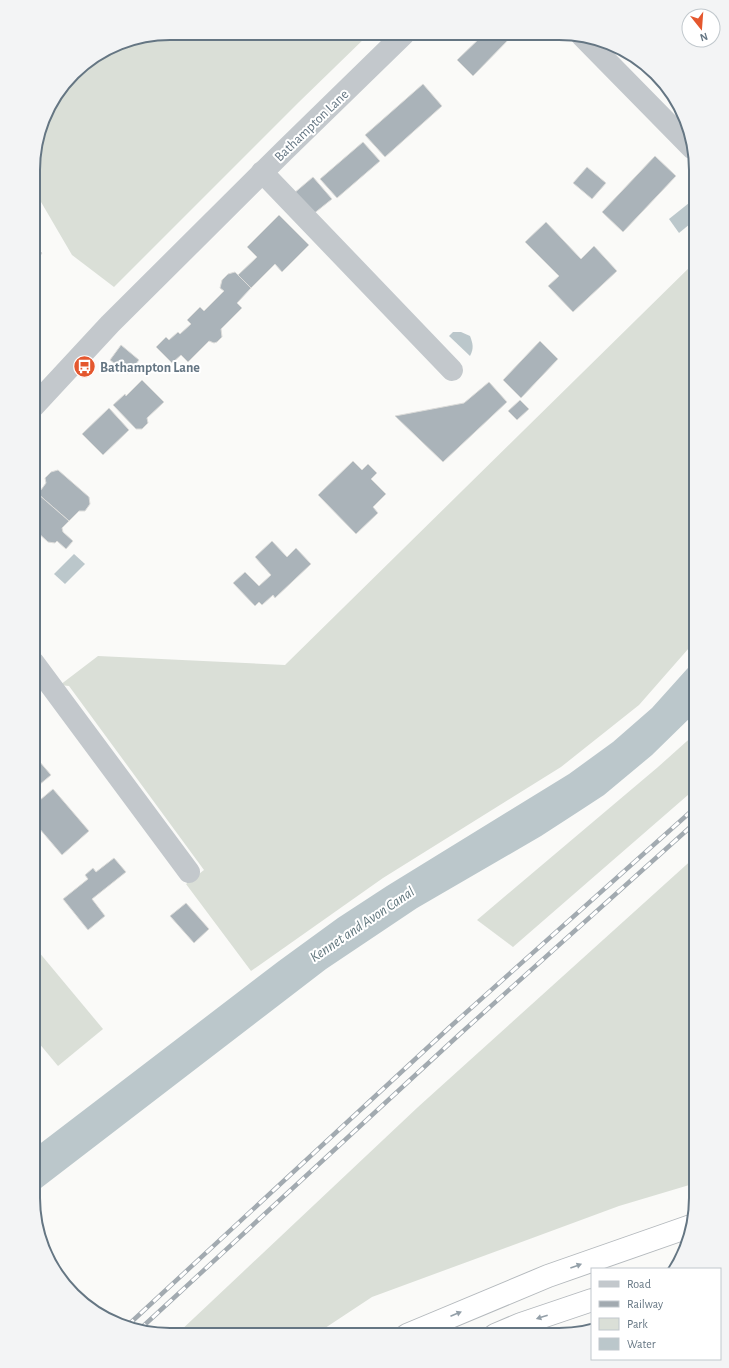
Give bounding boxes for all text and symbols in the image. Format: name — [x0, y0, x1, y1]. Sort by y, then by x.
north arrow — [681, 8, 721, 48]
text: N — [699, 31, 709, 43]
street label: Bathampton Lane — [272, 87, 351, 164]
bus stop icon: Bathampton Lane — [71, 354, 97, 380]
place label: Bathampton Lane — [100, 361, 200, 375]
water label: Kennet and Avon Canal — [307, 884, 418, 965]
one-way arrow — [571, 1262, 583, 1268]
legend — [591, 1268, 721, 1360]
text: Road — [627, 1278, 651, 1290]
text: Railway — [627, 1298, 663, 1311]
one-way arrow — [450, 1311, 462, 1317]
one-way arrow — [535, 1314, 547, 1320]
text: Park — [627, 1318, 648, 1330]
text: Water — [627, 1338, 656, 1350]

